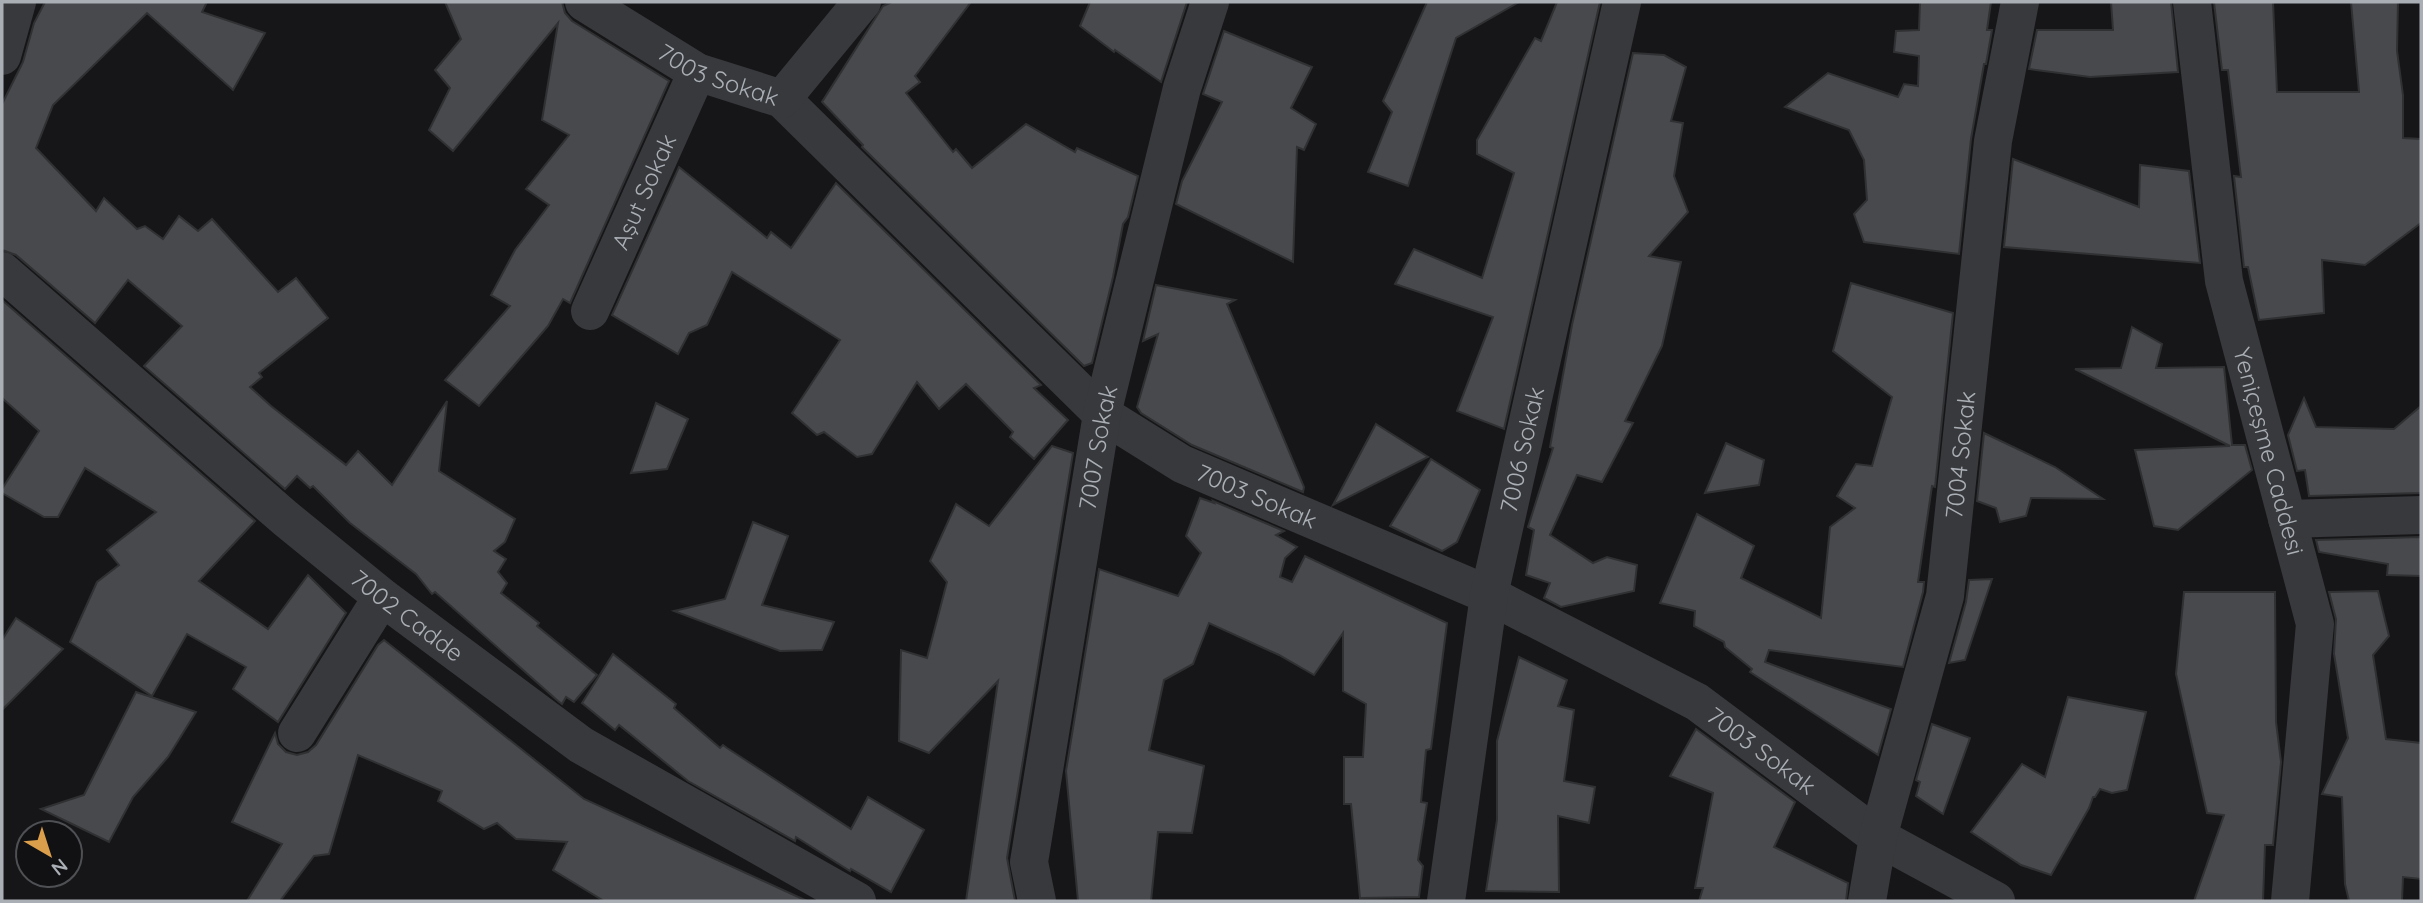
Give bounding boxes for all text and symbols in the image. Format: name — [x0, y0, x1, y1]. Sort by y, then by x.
street label: 7003 Sokak — [653, 37, 783, 112]
street label: Aşut Sokak — [605, 129, 682, 254]
street label: Yeniçeşme Caddesi — [2227, 344, 2311, 558]
street label: 7007 Sokak — [1072, 382, 1124, 512]
street label: 7006 Sokak — [1493, 384, 1550, 516]
street label: 7004 Sokak — [1938, 390, 1982, 520]
street label: 7003 Sokak — [1192, 457, 1322, 535]
street label: 7002 Cadde — [345, 563, 470, 668]
street label: 7003 Sokak — [1701, 700, 1822, 801]
north arrow — [14, 819, 84, 889]
text: N — [47, 853, 73, 881]

